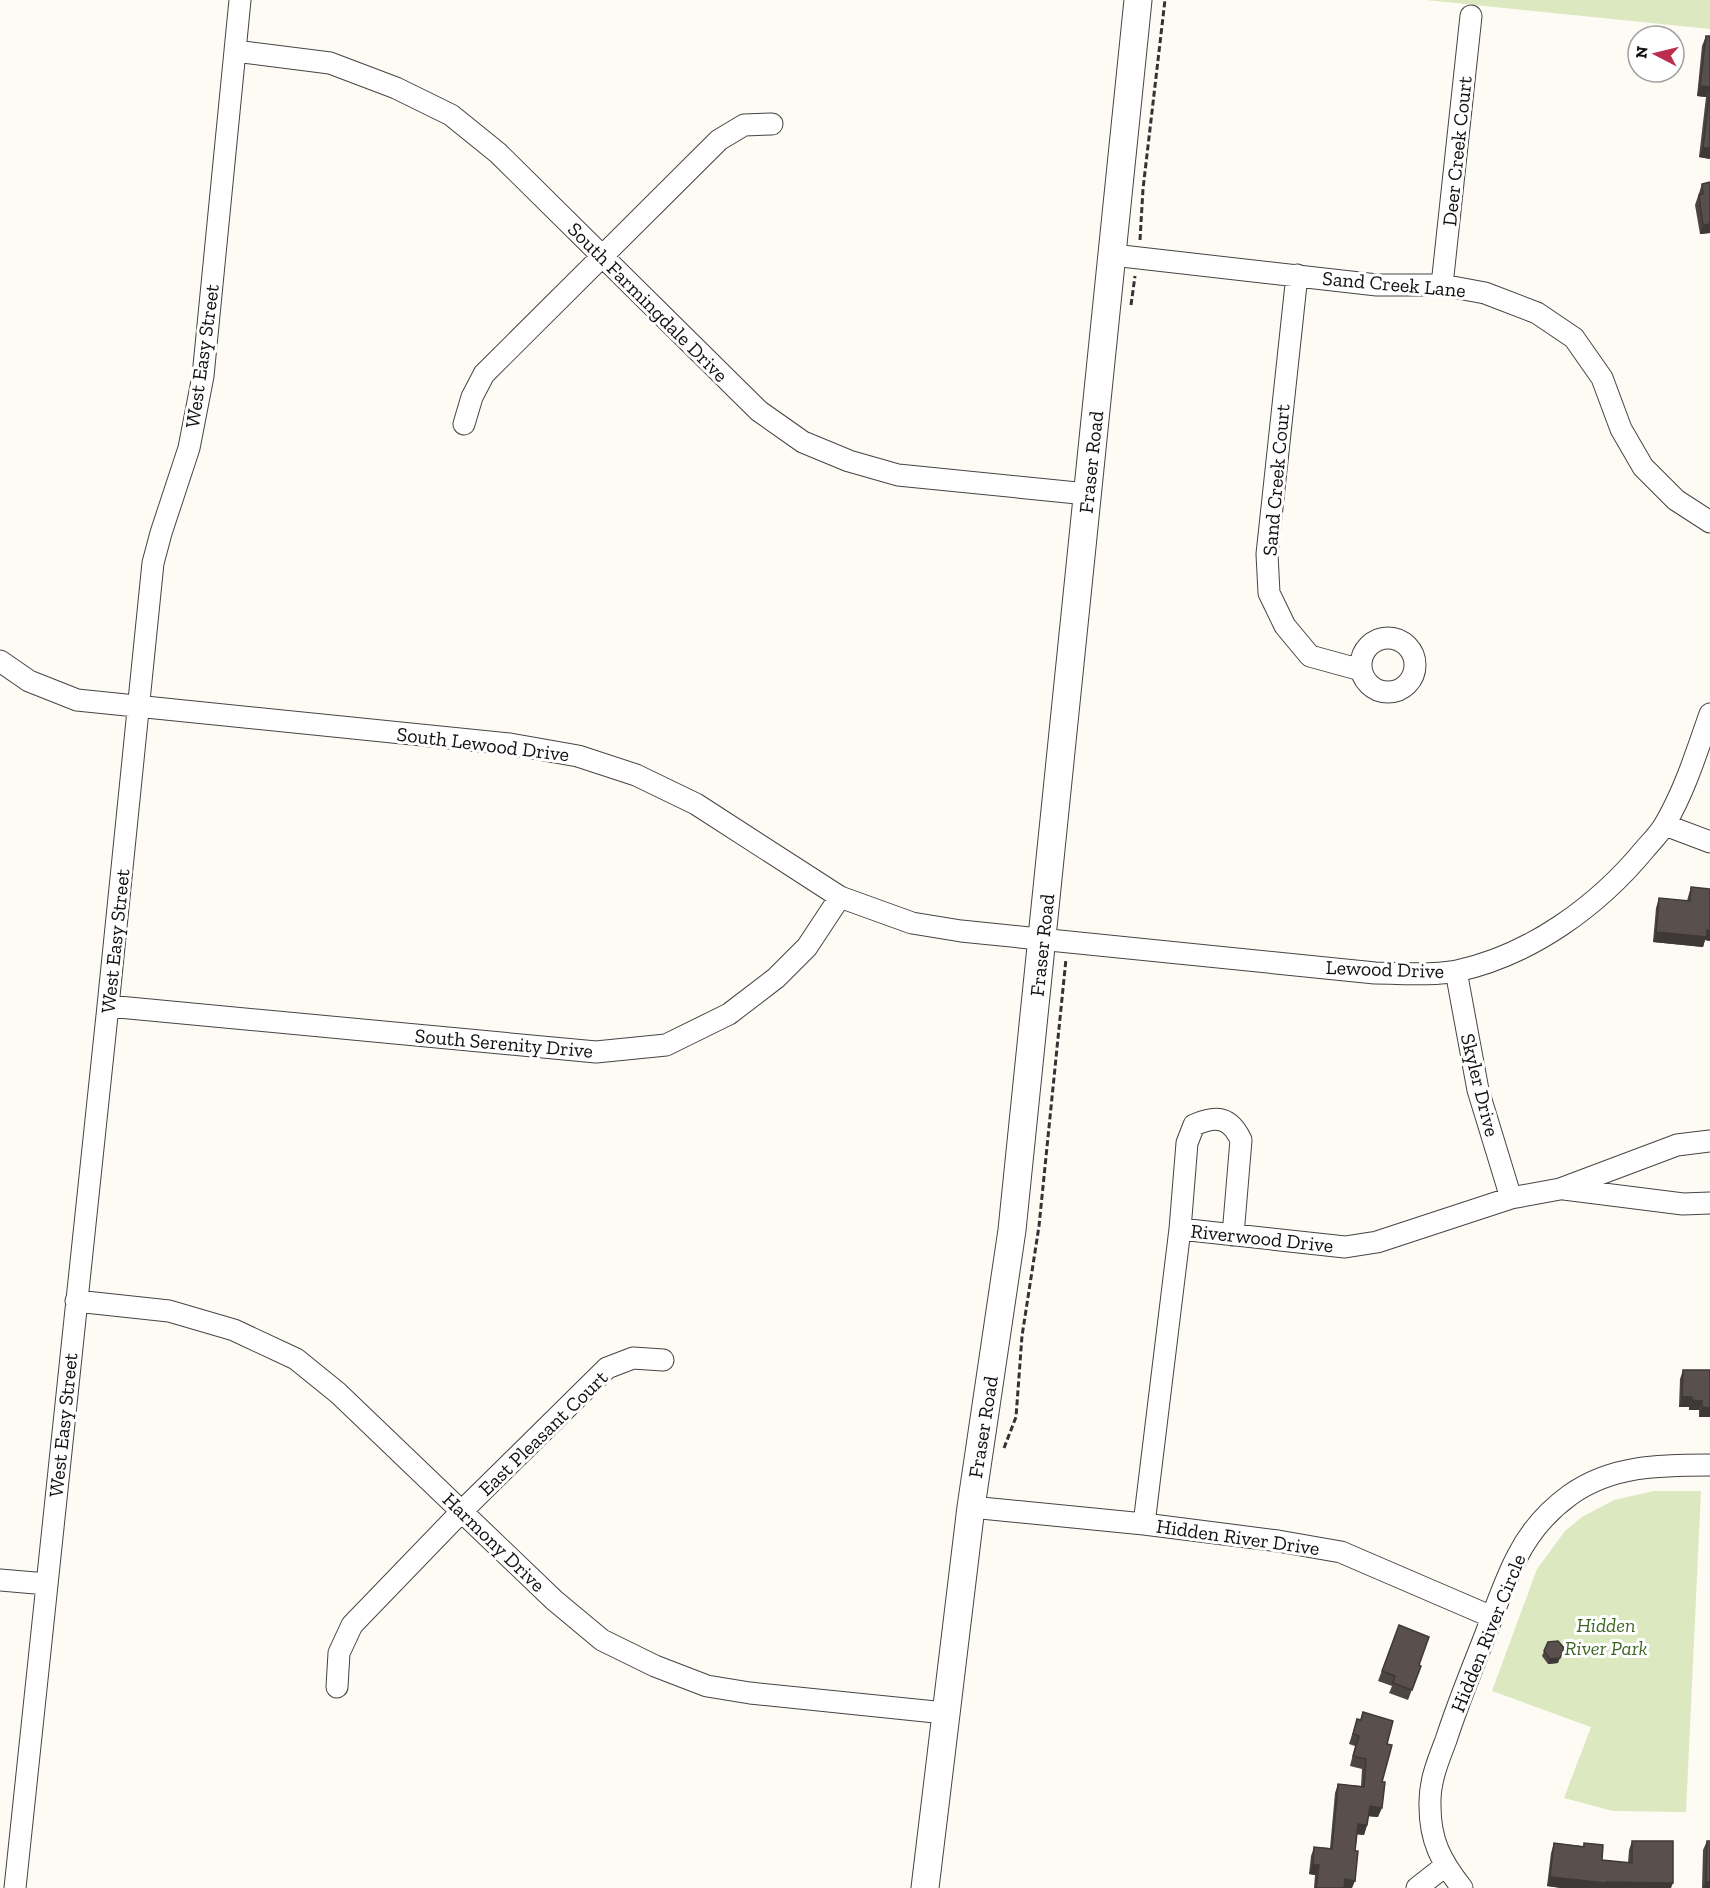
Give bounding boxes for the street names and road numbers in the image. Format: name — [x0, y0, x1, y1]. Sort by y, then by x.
street label: Deer Creek Court — [1437, 74, 1477, 227]
street label: South Farmingdale Drive — [563, 217, 733, 387]
street label: Sand Creek Lane — [1321, 266, 1467, 302]
street label: West Easy Street — [180, 282, 224, 429]
street label: Sand Creek Court — [1257, 402, 1295, 557]
street label: Fraser Road — [1074, 410, 1108, 514]
street label: South Lewood Drive — [395, 722, 571, 766]
street label: West Easy Street — [95, 867, 135, 1014]
street label: Fraser Road — [1025, 893, 1059, 997]
street label: Lewood Drive — [1325, 955, 1445, 983]
street label: South Serenity Drive — [414, 1023, 594, 1063]
street label: Skyler Drive — [1456, 1031, 1504, 1139]
street label: Riverwood Drive — [1189, 1219, 1335, 1257]
street label: West Easy Street — [43, 1351, 83, 1498]
street label: East Pleasant Court — [473, 1365, 613, 1501]
street label: Fraser Road — [963, 1374, 1003, 1480]
street label: Harmony Drive — [438, 1487, 550, 1597]
street label: Hidden River Drive — [1155, 1514, 1321, 1560]
street label: Hidden River Circle — [1445, 1550, 1531, 1716]

